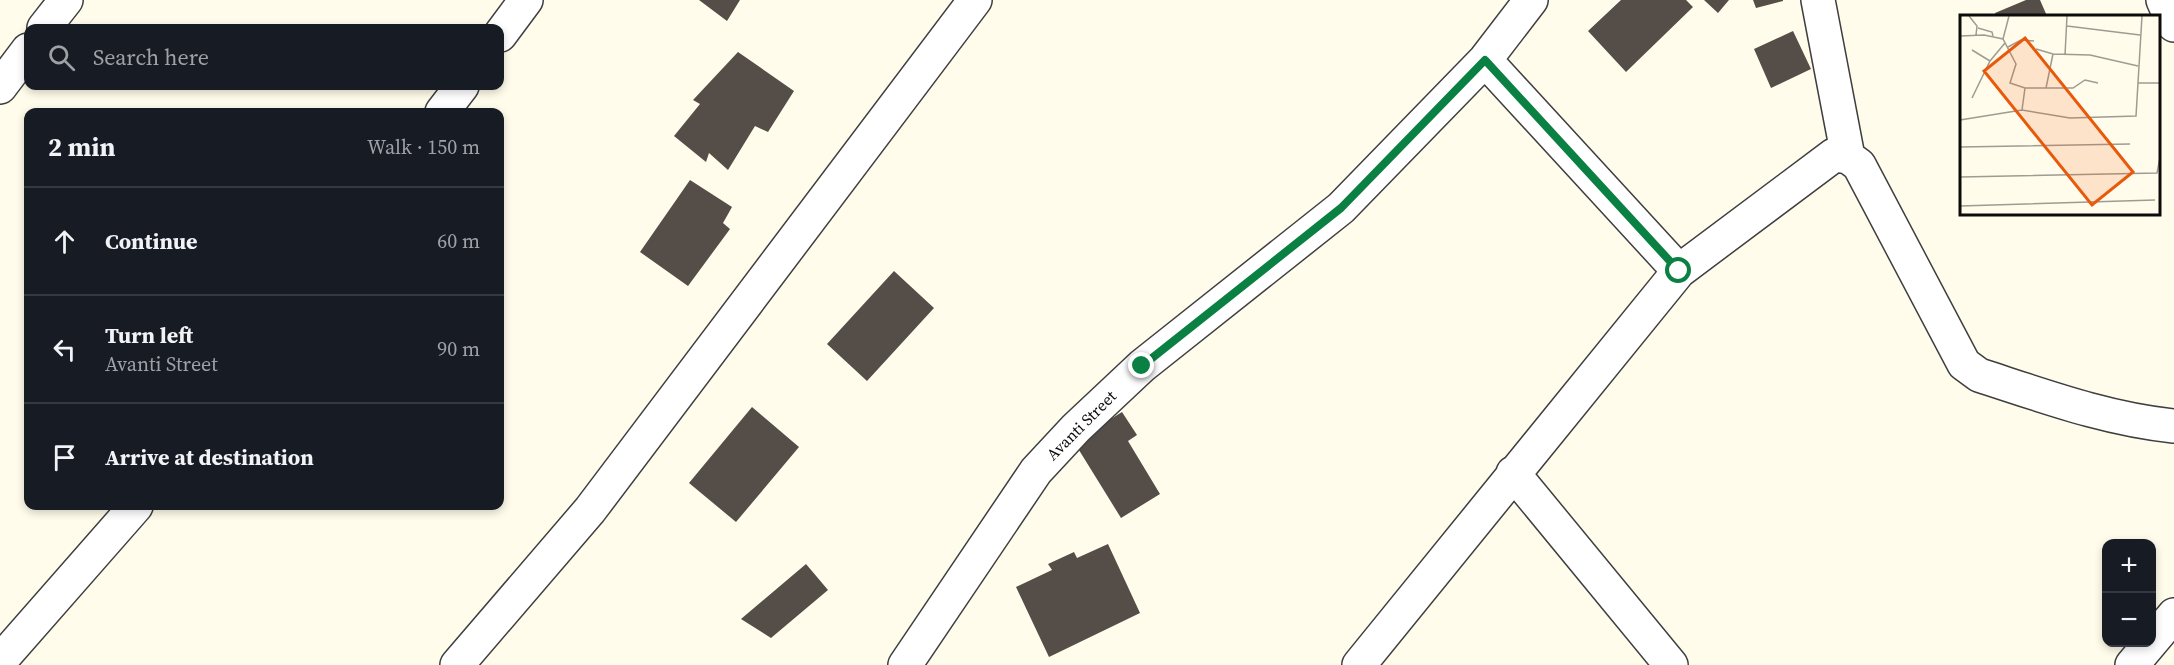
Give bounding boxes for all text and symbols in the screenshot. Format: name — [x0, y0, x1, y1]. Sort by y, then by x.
inset map — [1960, 15, 2159, 214]
search box — [24, 24, 504, 90]
icon: search — [45, 41, 78, 74]
text: Search here — [93, 42, 209, 72]
text: 2 min — [48, 129, 115, 165]
text: Walk · 150 m — [367, 133, 480, 161]
icon: ahead — [48, 225, 81, 258]
text: Continue — [105, 226, 198, 256]
text: 60 m — [437, 227, 480, 255]
route start — [1665, 257, 1691, 283]
text: Turn left — [105, 320, 193, 350]
icon: left — [48, 333, 81, 366]
text: 90 m — [437, 335, 480, 363]
text: Avanti Street — [105, 350, 218, 378]
route end — [1128, 352, 1154, 378]
street label: Avanti Street — [1041, 385, 1121, 465]
icon: arrive — [48, 441, 81, 474]
text: Arrive at destination — [105, 442, 314, 472]
map controls — [2102, 539, 2156, 647]
button: + — [2102, 539, 2156, 593]
button: − — [2102, 593, 2156, 647]

